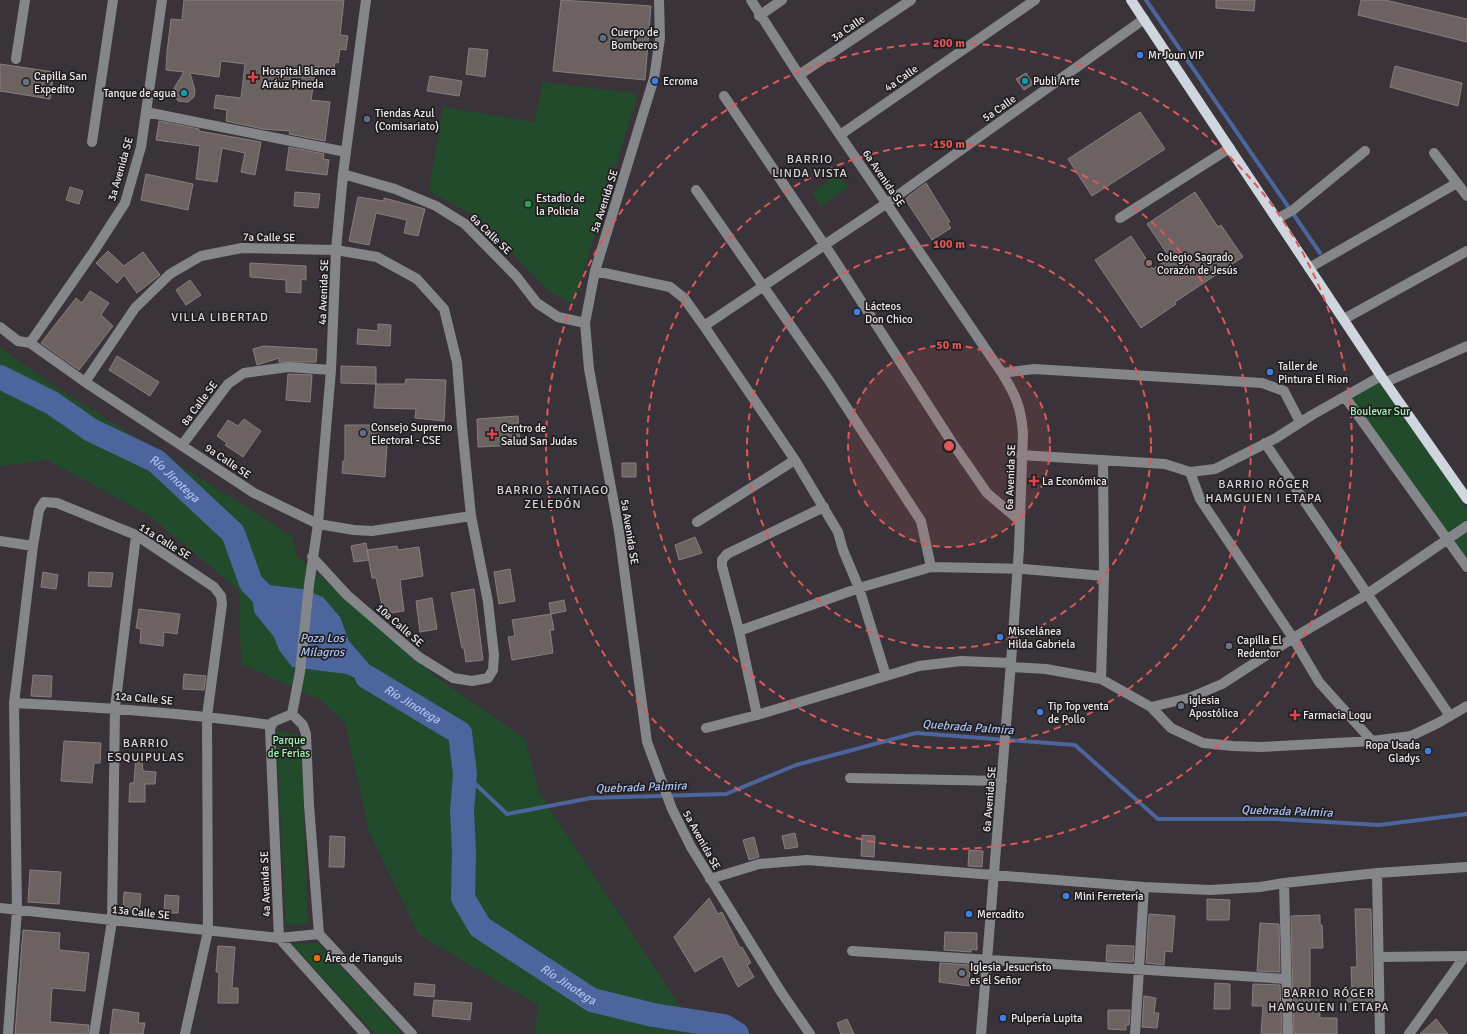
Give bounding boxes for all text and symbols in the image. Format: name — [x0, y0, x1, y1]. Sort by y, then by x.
street label: 3a Calle — [829, 12, 868, 44]
place label: Cuerpo de Bomberos — [611, 26, 658, 52]
marker: Cuerpo de Bomberos — [598, 33, 608, 43]
text: 200 m — [933, 36, 965, 51]
place label: Mr Joun VIP — [1148, 49, 1204, 62]
marker: Mr Joun VIP — [1135, 50, 1145, 60]
street label: 4a Calle — [882, 62, 921, 95]
place label: Hospital Blanca Aráuz Pineda — [262, 65, 336, 91]
place label: Capilla San Expedito — [34, 70, 87, 96]
marker: Hospital Blanca Aráuz Pineda — [247, 71, 259, 83]
place label: Ecroma — [663, 75, 699, 88]
place label: Publi Arte — [1033, 75, 1080, 88]
marker: Ecroma — [650, 76, 660, 86]
marker: Publi Arte — [1020, 76, 1030, 86]
marker: Capilla San Expedito — [21, 77, 31, 87]
place label: Tanque de agua — [103, 87, 176, 100]
marker: Tanque de agua — [179, 88, 189, 98]
street label: 5a Calle — [980, 92, 1019, 125]
place label: Tiendas Azul (Comisariato) — [375, 107, 439, 133]
marker: Tiendas Azul (Comisariato) — [362, 114, 372, 124]
street label: 3a Avenida SE — [105, 136, 136, 203]
text: 150 m — [933, 137, 965, 152]
street label: 6a Avenida SE — [860, 147, 907, 209]
district label: BARRIO LINDA VISTA — [772, 152, 848, 181]
street label: 5a Avenida SE — [588, 168, 621, 235]
place label: Estadio de la Policía — [536, 192, 585, 218]
marker: Estadio de la Policía — [523, 199, 533, 209]
street label: 6a Calle SE — [467, 211, 514, 257]
street label: 7a Calle SE — [243, 231, 295, 244]
text: 100 m — [933, 237, 965, 252]
place label: Colegio Sagrado Corazón de Jesús — [1157, 251, 1238, 277]
marker: Colegio Sagrado Corazón de Jesús — [1144, 258, 1154, 268]
street label: 4a Avenida SE — [316, 259, 331, 325]
place label: Lácteos Don Chico — [865, 300, 913, 326]
marker: Lácteos Don Chico — [852, 307, 862, 317]
district label: VILLA LIBERTAD — [171, 310, 269, 325]
text: 50 m — [936, 338, 962, 353]
place label: Taller de Pintura El Rion — [1278, 360, 1348, 386]
marker: Taller de Pintura El Rion — [1265, 367, 1275, 377]
street label: 8a Calle SE — [178, 378, 220, 428]
park label: Boulevar Sur — [1350, 405, 1410, 418]
place label: Consejo Supremo Electoral - CSE — [371, 421, 453, 447]
place label: Centro de Salud San Judas — [501, 422, 578, 448]
marker: Consejo Supremo Electoral - CSE — [358, 428, 368, 438]
marker: Centro de Salud San Judas — [486, 428, 498, 440]
centre of rings — [942, 439, 956, 453]
street label: 9a Calle SE — [202, 441, 253, 482]
street label: 6a Avenida SE — [1003, 444, 1018, 510]
water label: Río Jinotega — [147, 452, 203, 506]
place label: La Económica — [1042, 475, 1107, 488]
marker: La Económica — [1029, 476, 1039, 486]
district label: BARRIO RÓGER HAMGUIEN I ETAPA — [1206, 477, 1322, 506]
district label: BARRIO SANTIAGO ZELEDÓN — [497, 483, 609, 512]
street label: 5a Avenida SE — [618, 498, 641, 566]
street label: 11a Calle SE — [136, 520, 193, 562]
street label: 10a Calle SE — [373, 601, 426, 649]
place label: Miscelánea Hilda Gabriela — [1008, 625, 1076, 651]
water label: Poza Los Milagros — [300, 631, 346, 660]
marker: Miscelánea Hilda Gabriela — [995, 632, 1005, 642]
place label: Capilla El Redentor — [1237, 634, 1282, 660]
marker: Capilla El Redentor — [1224, 641, 1234, 651]
water label: Río Jinotega — [381, 682, 444, 728]
street label: 12a Calle SE — [114, 689, 174, 708]
place label: iglesia Apostólica — [1189, 694, 1239, 720]
place label: Tip Top venta de Pollo — [1048, 700, 1109, 726]
marker: iglesia Apostólica — [1176, 701, 1186, 711]
marker: Tip Top venta de Pollo — [1035, 707, 1045, 717]
place label: Farmacia Logu — [1303, 709, 1372, 722]
marker: Farmacia Logu — [1290, 710, 1300, 720]
water label: Quebrada Palmira — [922, 717, 1015, 738]
park label: Parque de Ferias — [268, 734, 310, 760]
district label: BARRIO ESQUIPULAS — [107, 736, 185, 765]
place label: Ropa Usada Gladys — [1365, 739, 1420, 765]
marker: Ropa Usada Gladys — [1423, 746, 1433, 756]
street label: 6a Avenida SE — [980, 766, 999, 832]
water label: Quebrada Palmira — [595, 778, 688, 797]
water label: Quebrada Palmira — [1241, 802, 1334, 821]
street label: 5a Avenida SE — [680, 808, 723, 872]
street label: 4a Avenida SE — [258, 851, 273, 917]
place label: Mini Ferretería — [1074, 890, 1144, 903]
marker: Mini Ferretería — [1061, 891, 1071, 901]
street label: 13a Calle SE — [111, 903, 171, 922]
place label: Mercadito — [977, 908, 1024, 921]
marker: Mercadito — [964, 909, 974, 919]
place label: Área de Tianguis — [325, 951, 403, 965]
marker: Área de Tianguis — [312, 953, 322, 963]
water label: Río Jinotega — [537, 961, 598, 1009]
place label: Iglesia Jesucristo es el Señor — [970, 961, 1052, 987]
marker: Iglesia Jesucristo es el Señor — [957, 968, 967, 978]
district label: BARRIO RÓGER HAMGUIEN II ETAPA — [1268, 986, 1390, 1015]
place label: Pulpería Lupita — [1011, 1012, 1083, 1025]
marker: Pulpería Lupita — [998, 1013, 1008, 1023]

